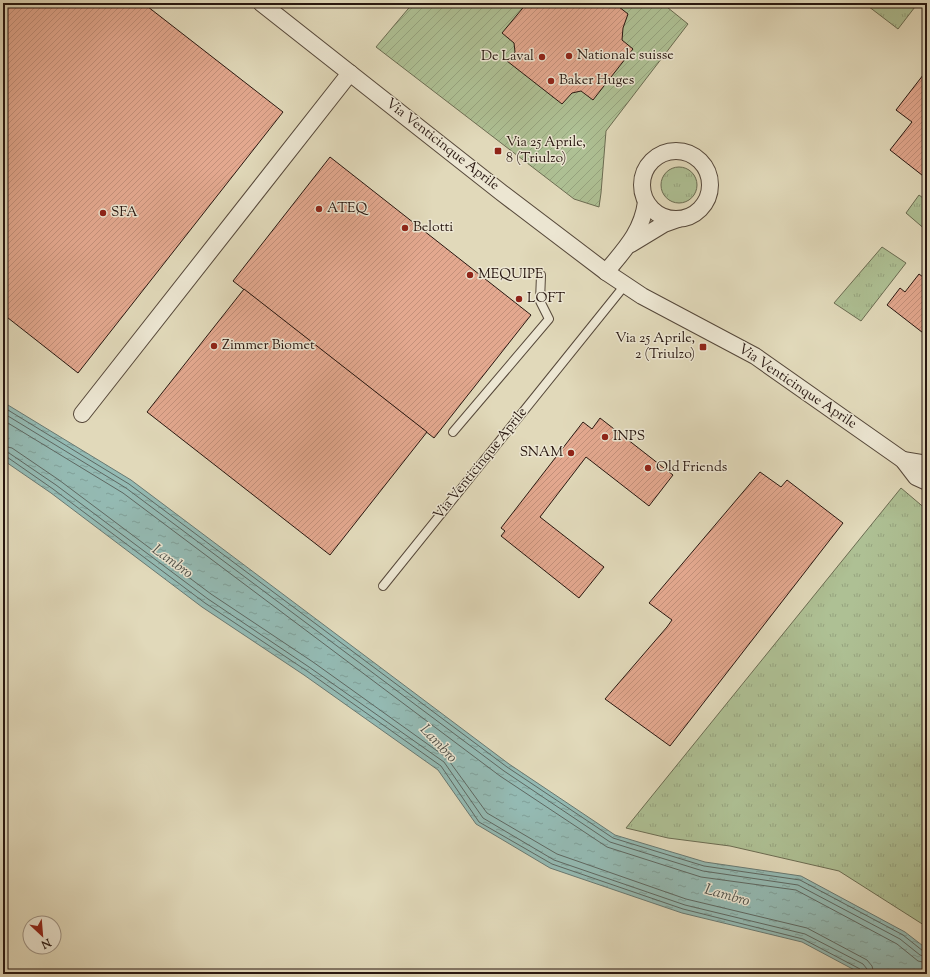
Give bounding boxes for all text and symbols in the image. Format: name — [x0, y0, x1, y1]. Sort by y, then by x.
place label: Nationale suisse — [577, 46, 674, 66]
place label: De Laval — [481, 47, 534, 67]
marker: Nationale suisse — [564, 51, 574, 61]
marker: De Laval — [537, 52, 547, 62]
place label: Baker Huges — [559, 71, 634, 91]
marker: Baker Huges — [546, 76, 556, 86]
street label: Via Venticinque Aprile — [381, 94, 503, 196]
place label: Via 25 Aprile, 8 (Triulzo) — [506, 133, 586, 169]
marker: Via 25 Aprile, 8 (Triulzo) — [493, 146, 503, 156]
place label: ATEQ — [327, 199, 369, 219]
place label: SFA — [111, 203, 138, 223]
marker: ATEQ — [314, 204, 324, 214]
marker: SFA — [98, 208, 108, 218]
place label: Belotti — [413, 218, 453, 238]
marker: Belotti — [400, 223, 410, 233]
place label: MEQUIPE — [478, 265, 544, 285]
marker: MEQUIPE — [465, 270, 475, 280]
place label: LOFT — [527, 289, 565, 309]
marker: LOFT — [514, 294, 524, 304]
place label: Via 25 Aprile, 2 (Triulzo) — [615, 329, 695, 365]
place label: Zimmer Biomet — [222, 336, 315, 356]
street label: Via Venticinque Aprile — [734, 340, 860, 434]
marker: Zimmer Biomet — [209, 341, 219, 351]
marker: Via 25 Aprile, 2 (Triulzo) — [698, 342, 708, 352]
street label: Via Venticinque Aprile — [429, 404, 533, 524]
place label: INPS — [613, 427, 645, 447]
marker: INPS — [600, 432, 610, 442]
place label: SNAM — [520, 443, 563, 463]
marker: SNAM — [566, 448, 576, 458]
place label: Old Friends — [656, 458, 727, 478]
marker: Old Friends — [643, 463, 653, 473]
water label: Lambro — [147, 540, 197, 584]
water label: Lambro — [414, 720, 462, 768]
water label: Lambro — [702, 880, 752, 913]
north arrow — [22, 915, 62, 955]
text: N — [38, 934, 54, 952]

